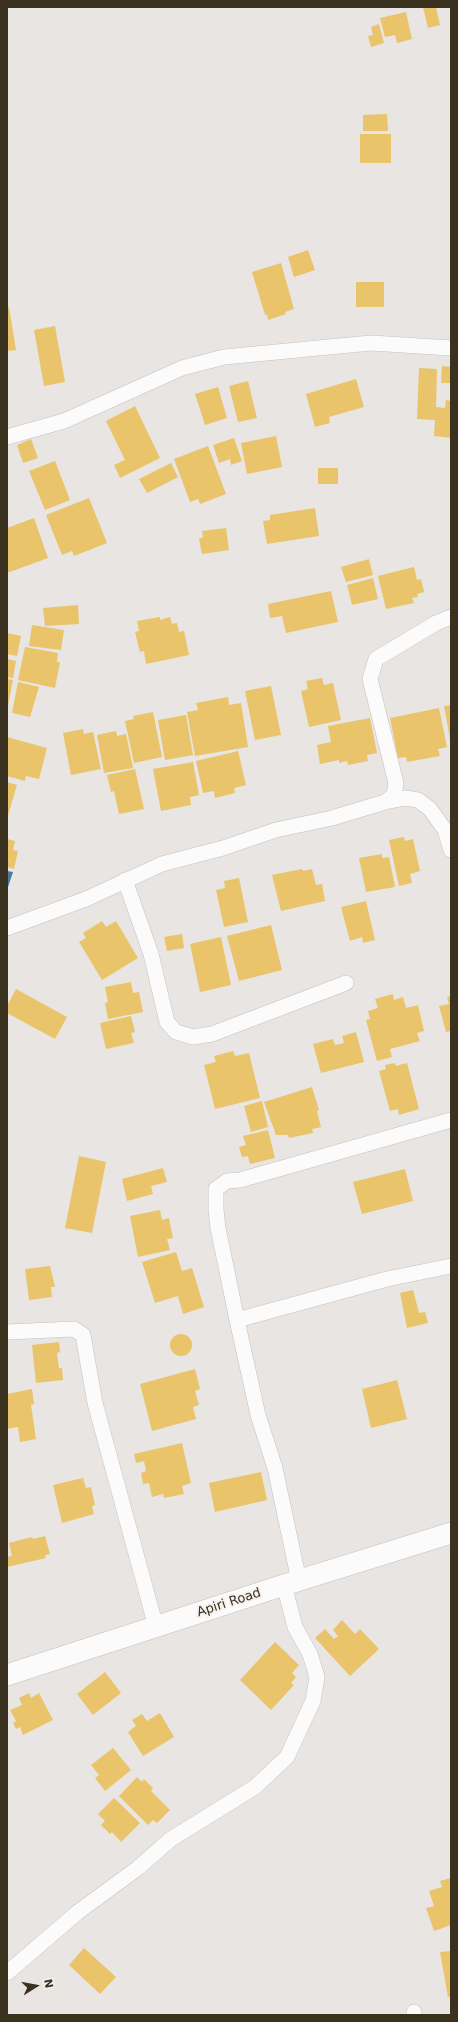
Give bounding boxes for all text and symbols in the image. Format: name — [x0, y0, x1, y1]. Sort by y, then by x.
street label: Apiri Road — [195, 1585, 263, 1621]
north arrow — [16, 1966, 56, 2006]
text: N — [41, 1978, 56, 1989]

